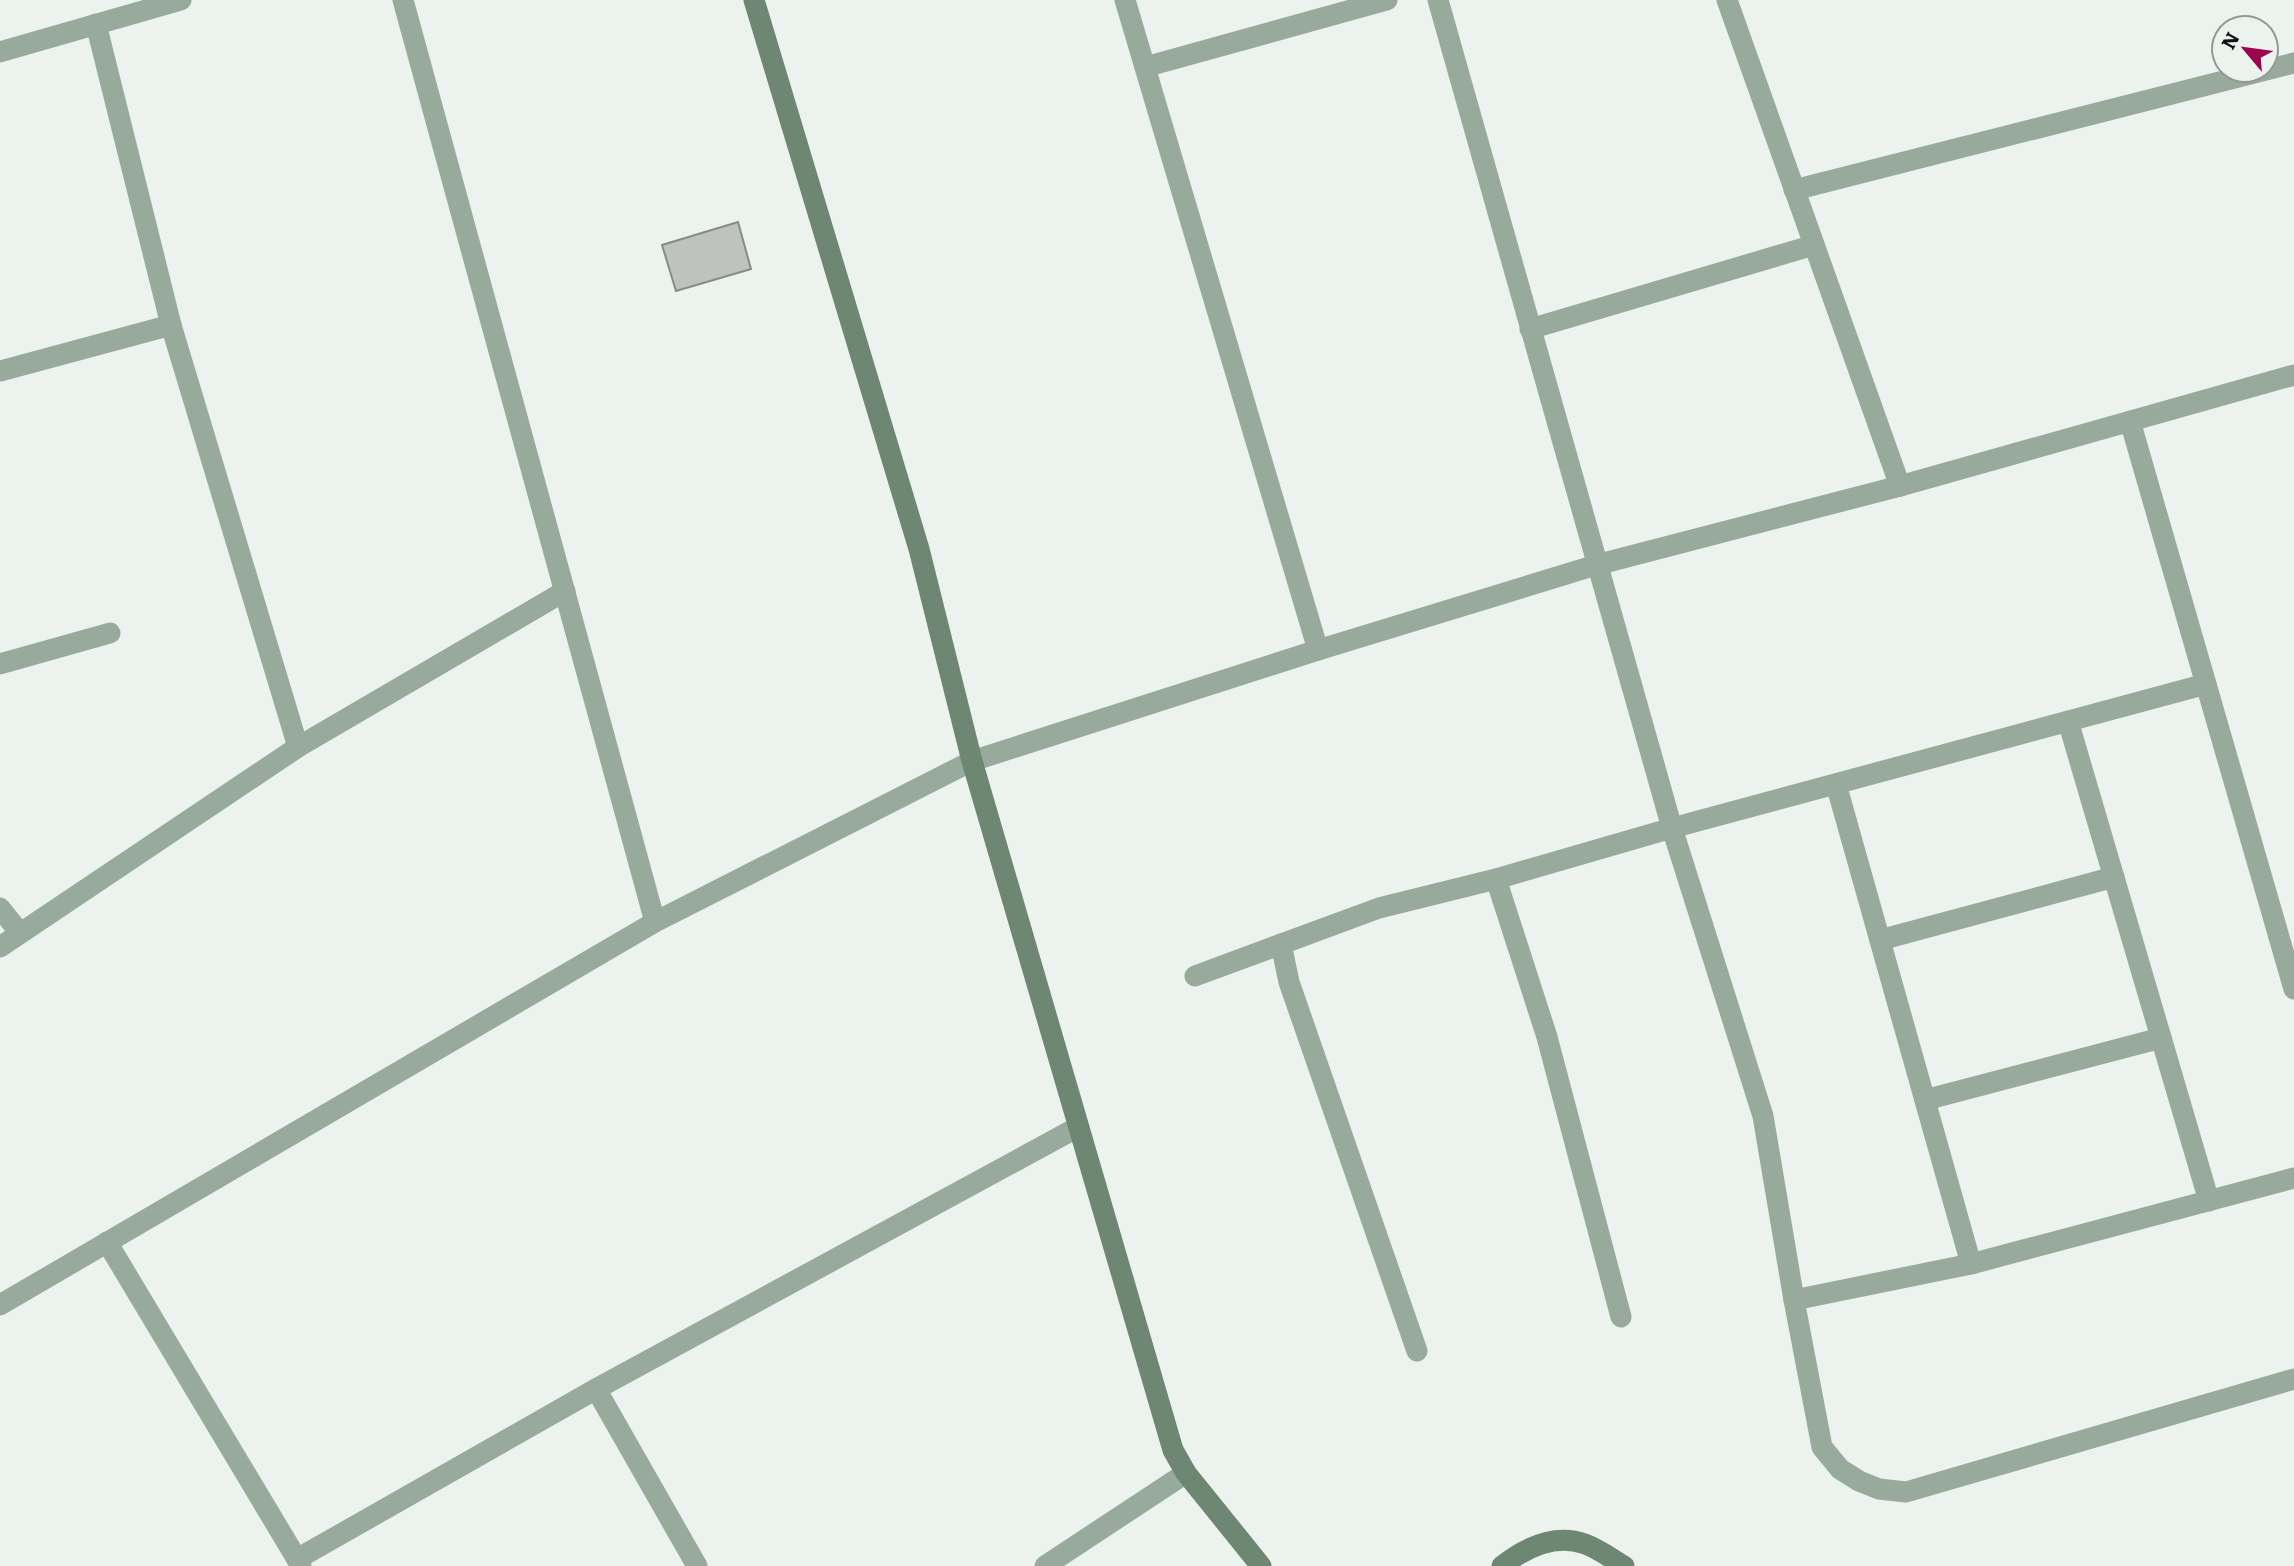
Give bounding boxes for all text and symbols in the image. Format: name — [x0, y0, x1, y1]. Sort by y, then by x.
north arrow — [2210, 14, 2280, 84]
text: N — [2213, 26, 2245, 54]

